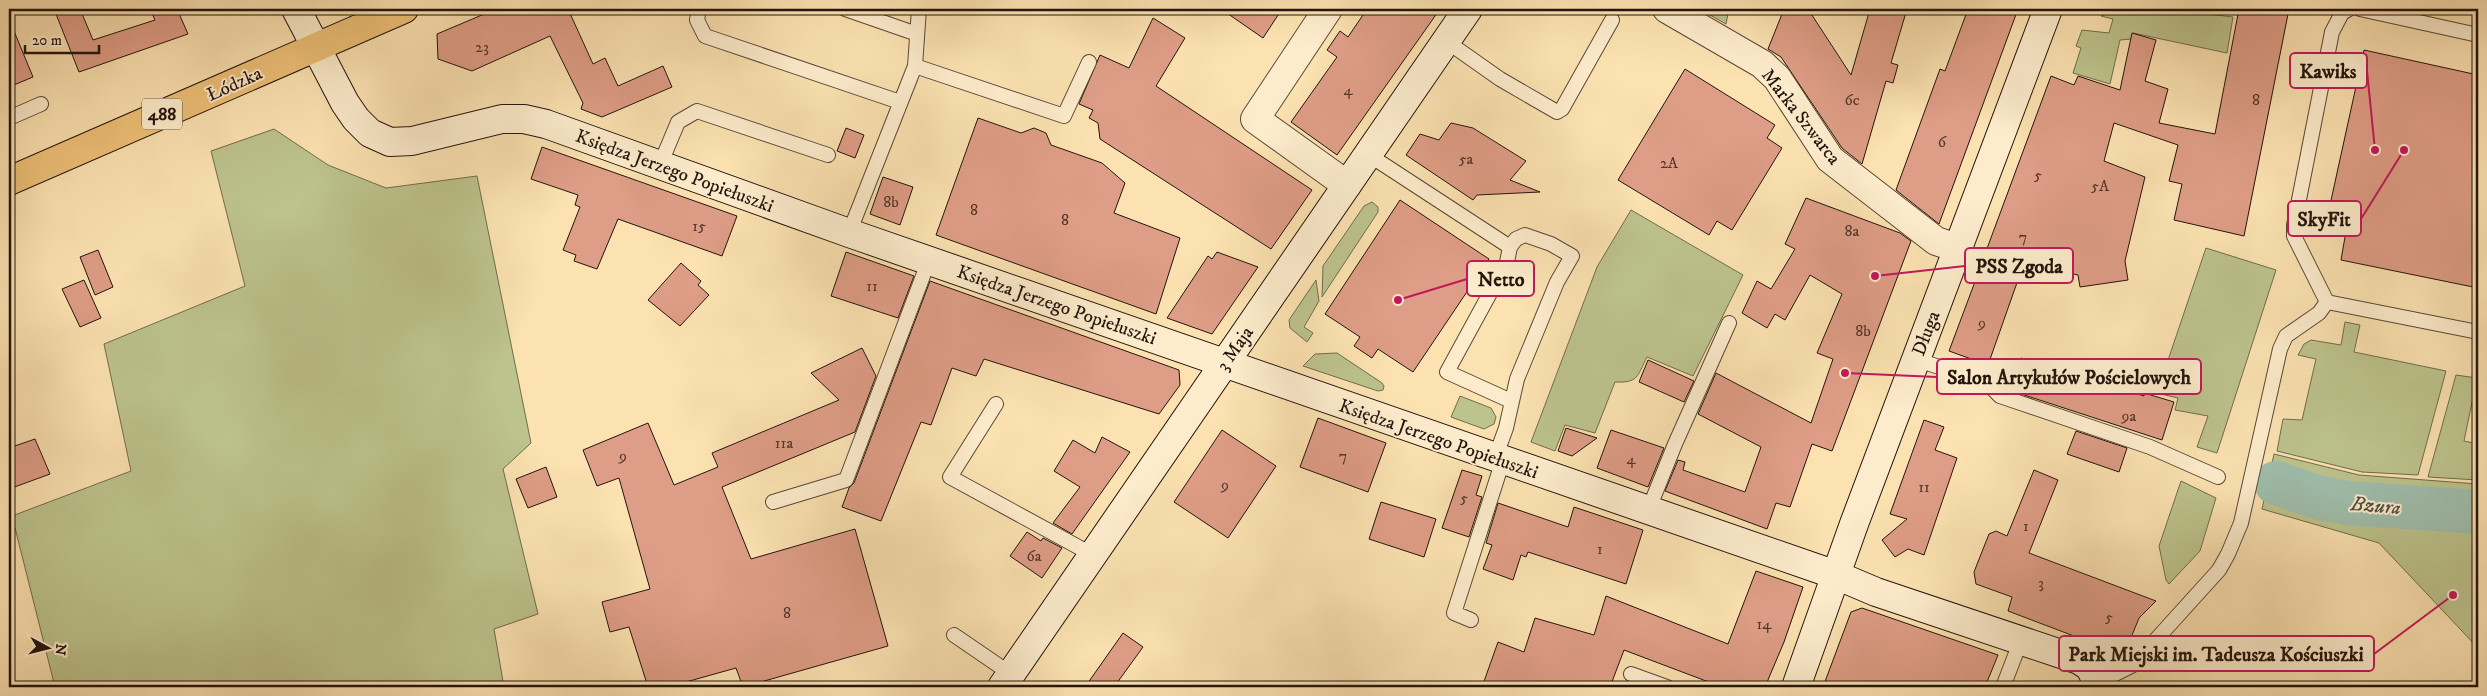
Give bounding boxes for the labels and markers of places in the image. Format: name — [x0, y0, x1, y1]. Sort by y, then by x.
callout: Kawiks — [2290, 53, 2367, 88]
callout: SkyFit — [2288, 201, 2361, 236]
callout: PSS Zgoda — [1965, 248, 2073, 283]
callout: Netto — [1467, 261, 1534, 296]
callout: Salon Artykułów Pościelowych — [1937, 359, 2201, 394]
callout: Park Miejski im. Tadeusza Kościuszki — [2059, 636, 2374, 671]

